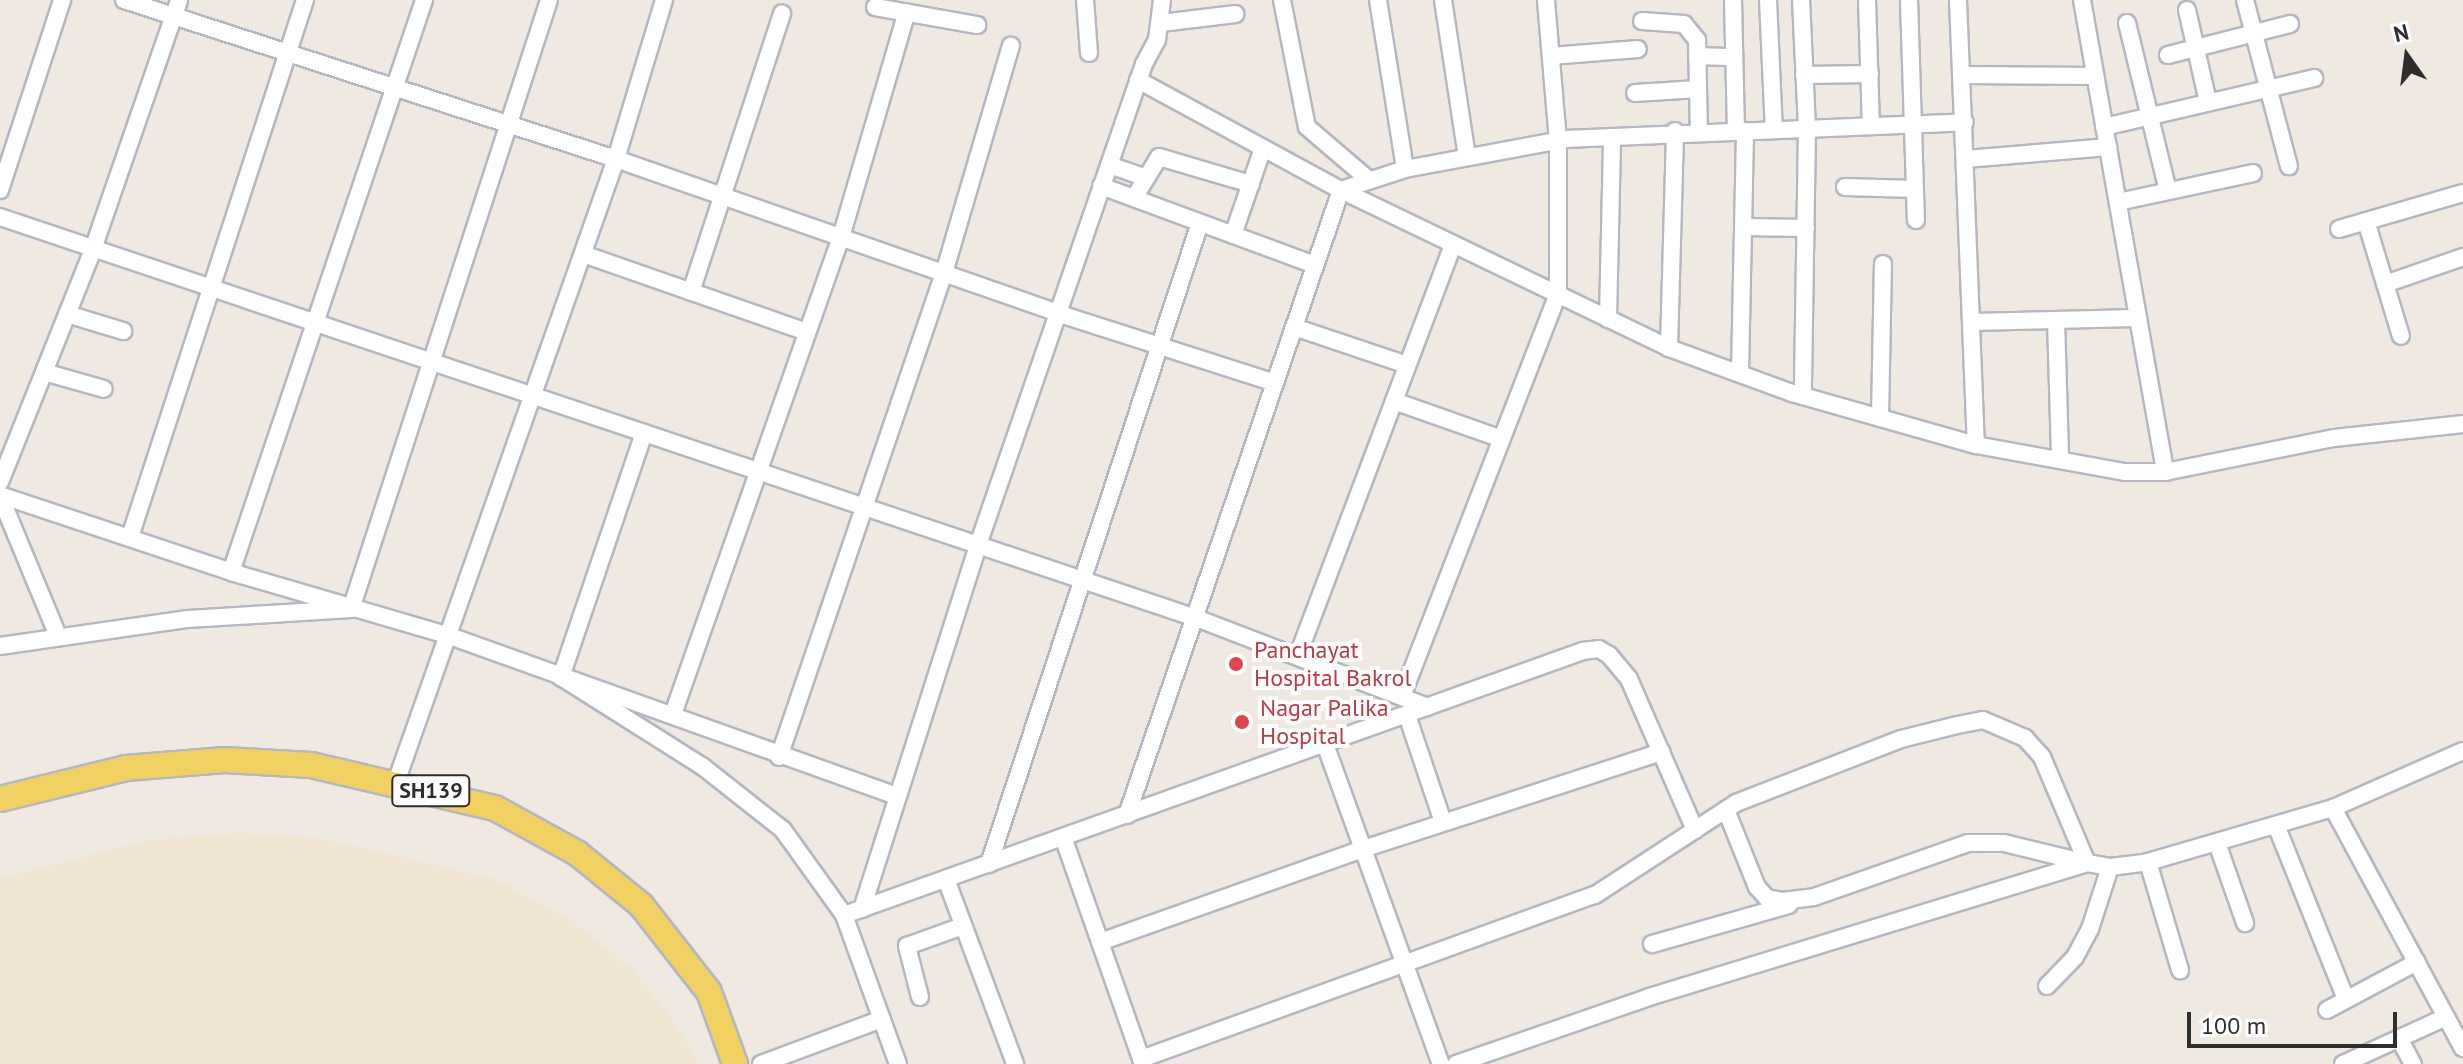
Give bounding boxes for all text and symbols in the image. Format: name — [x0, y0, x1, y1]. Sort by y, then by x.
north arrow — [2367, 16, 2447, 96]
text: N — [2391, 17, 2412, 48]
place label: Panchayat Hospital Bakrol — [1254, 636, 1411, 692]
marker: Panchayat Hospital Bakrol — [1225, 653, 1247, 675]
place label: Nagar Palika Hospital — [1260, 694, 1389, 750]
marker: Nagar Palika Hospital — [1231, 711, 1253, 733]
road number: SH139 — [391, 773, 471, 809]
scale bar — [2191, 996, 2401, 1046]
text: 100 m — [2201, 1010, 2266, 1041]

